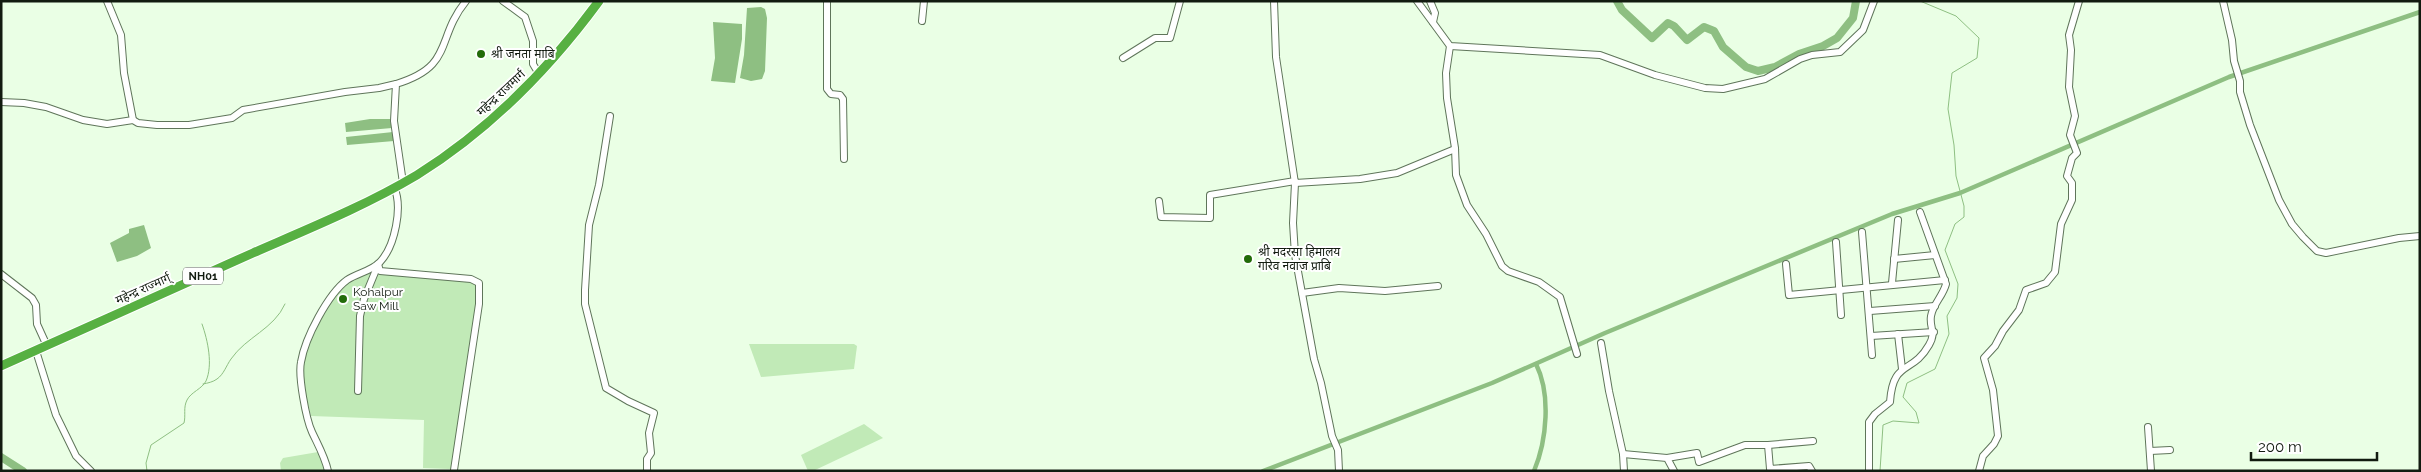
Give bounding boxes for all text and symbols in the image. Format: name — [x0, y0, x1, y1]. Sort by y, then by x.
place label: श्री जनता माबि — [491, 46, 556, 61]
marker: श्री जनता माबि — [475, 48, 487, 60]
street label: महेन्द्र राजमार्ग — [473, 66, 529, 119]
place label: श्री मदरसा हिमालय गरिव नवाज प्राबि — [1258, 244, 1341, 273]
marker: श्री मदरसा हिमालय गरिव नवाज प्राबि — [1242, 253, 1254, 265]
road number: NH01 — [183, 268, 223, 284]
street label: महेन्द्र राज्मार्ग् — [113, 269, 174, 307]
place label: Kohalpur Saw Mill — [353, 285, 404, 313]
marker: Kohalpur Saw Mill — [337, 293, 349, 305]
scale bar — [2251, 430, 2377, 462]
text: 200 m — [2258, 438, 2302, 456]

